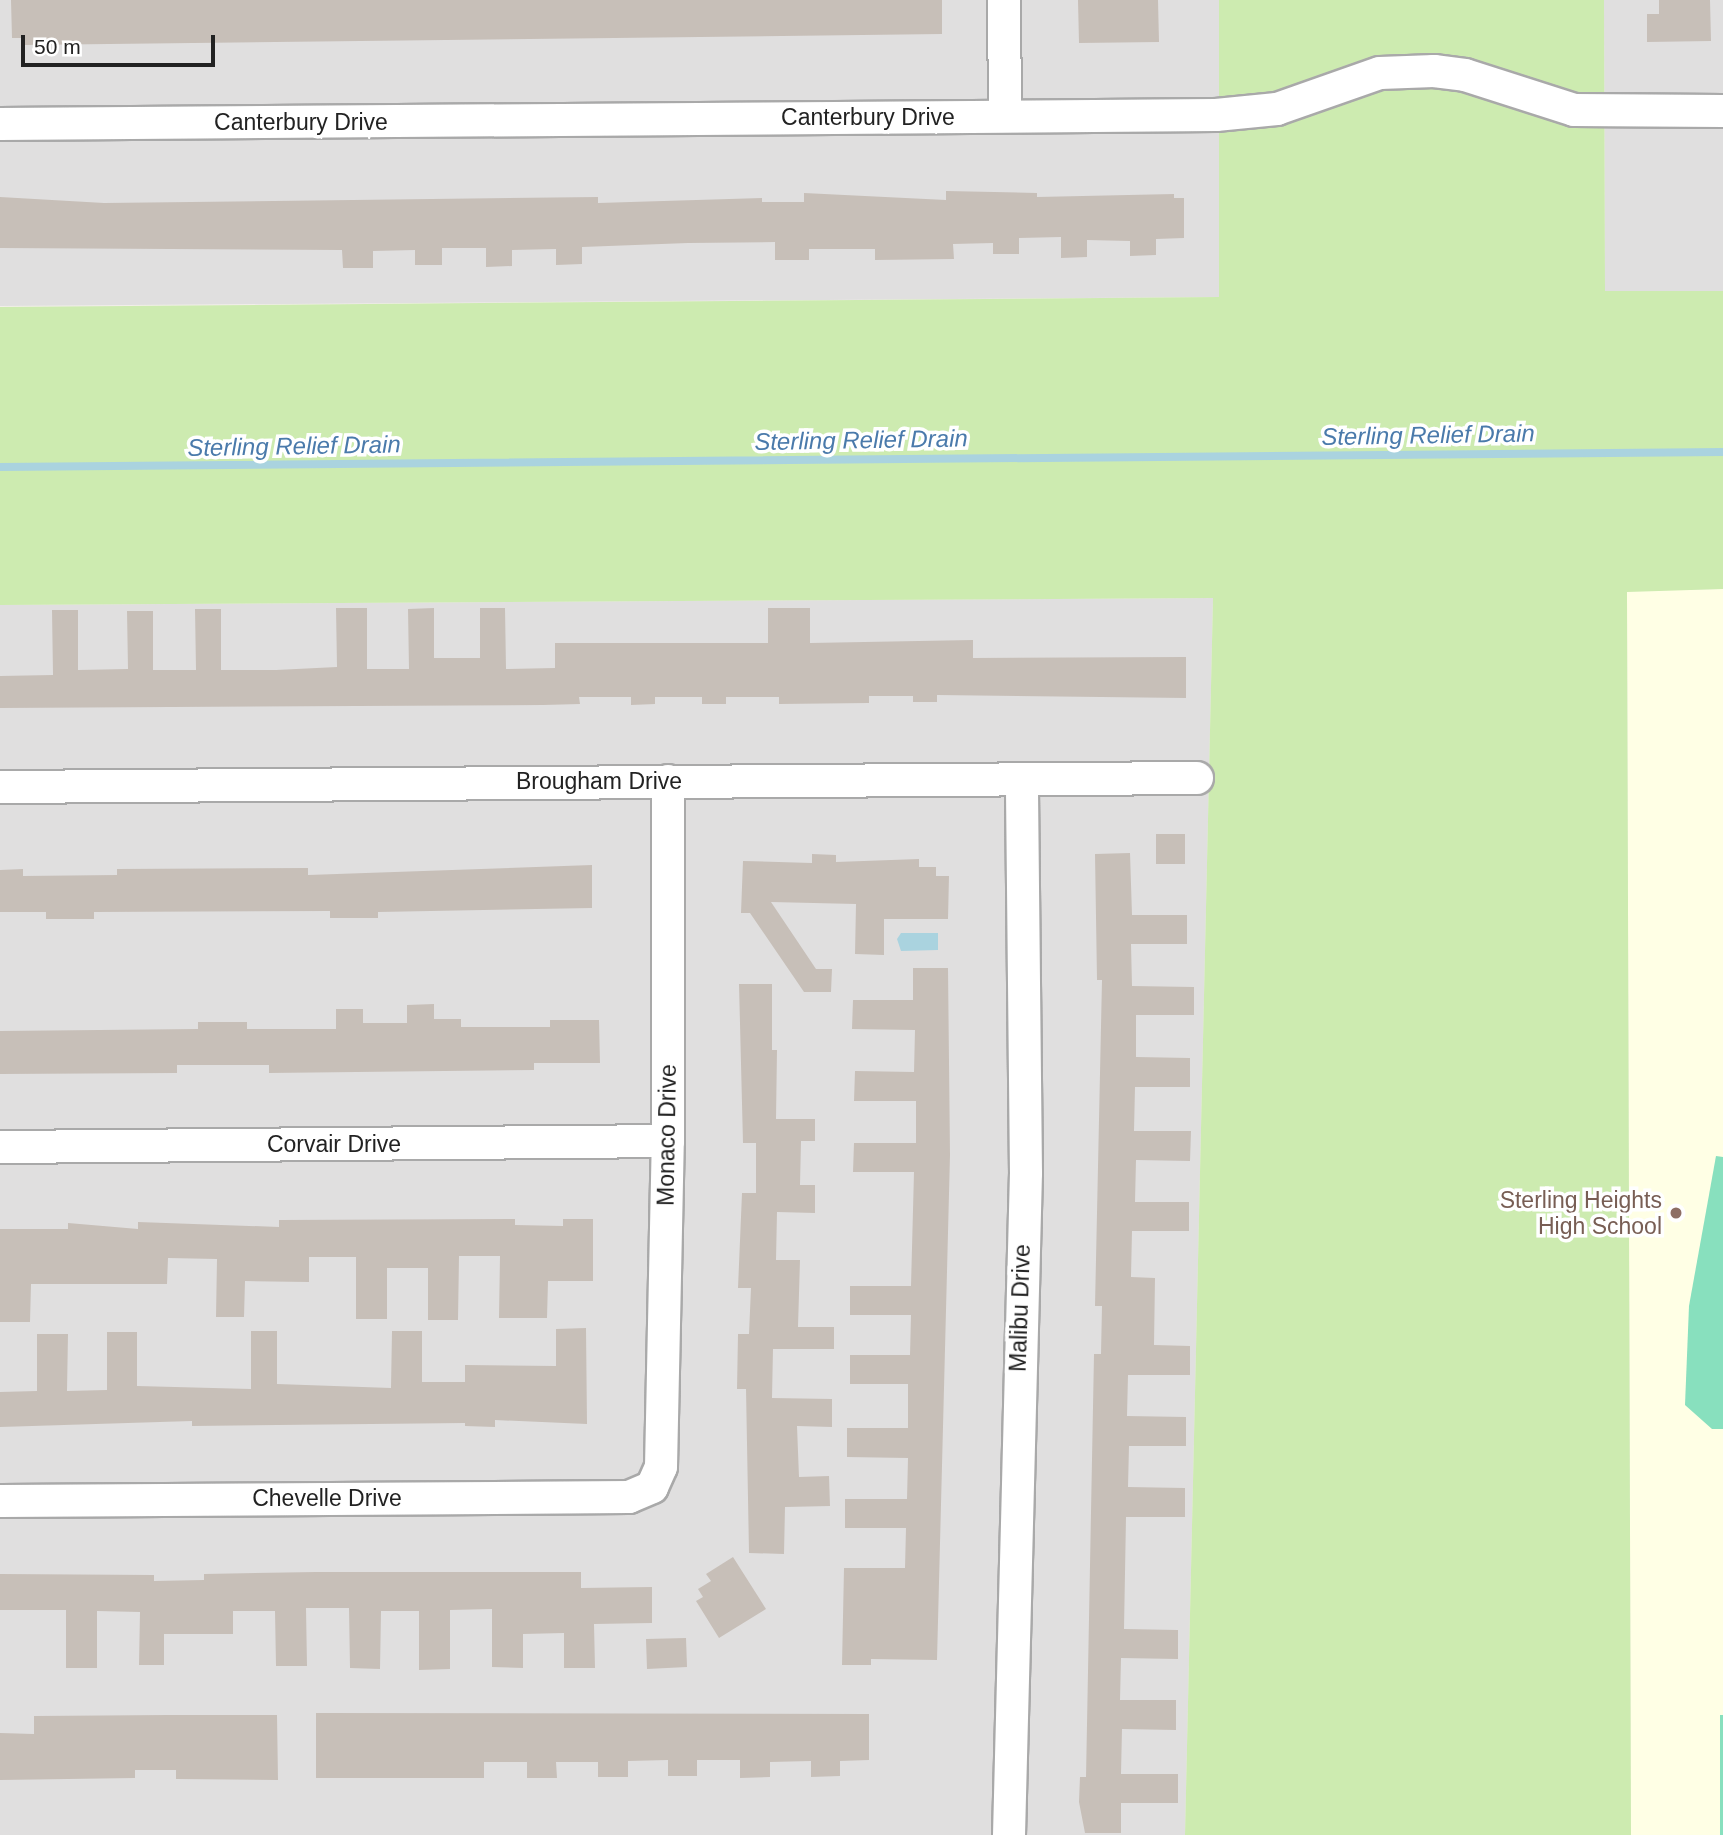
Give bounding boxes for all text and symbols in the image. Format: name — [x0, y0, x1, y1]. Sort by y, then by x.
scale bar — [24, 21, 219, 65]
text: 50 m — [34, 35, 81, 58]
street label: Canterbury Drive — [781, 103, 955, 131]
street label: Canterbury Drive — [214, 108, 388, 136]
water label: Sterling Relief Drain — [1321, 419, 1535, 451]
water label: Sterling Relief Drain — [754, 424, 968, 456]
water label: Sterling Relief Drain — [187, 430, 401, 462]
street label: Brougham Drive — [516, 767, 682, 795]
street label: Monaco Drive — [652, 1064, 682, 1206]
street label: Corvair Drive — [267, 1130, 401, 1158]
place label: Sterling Heights High School — [1500, 1186, 1662, 1240]
marker: Sterling Heights High School — [1668, 1205, 1684, 1221]
street label: Malibu Drive — [1004, 1244, 1036, 1372]
street label: Chevelle Drive — [252, 1484, 402, 1512]

